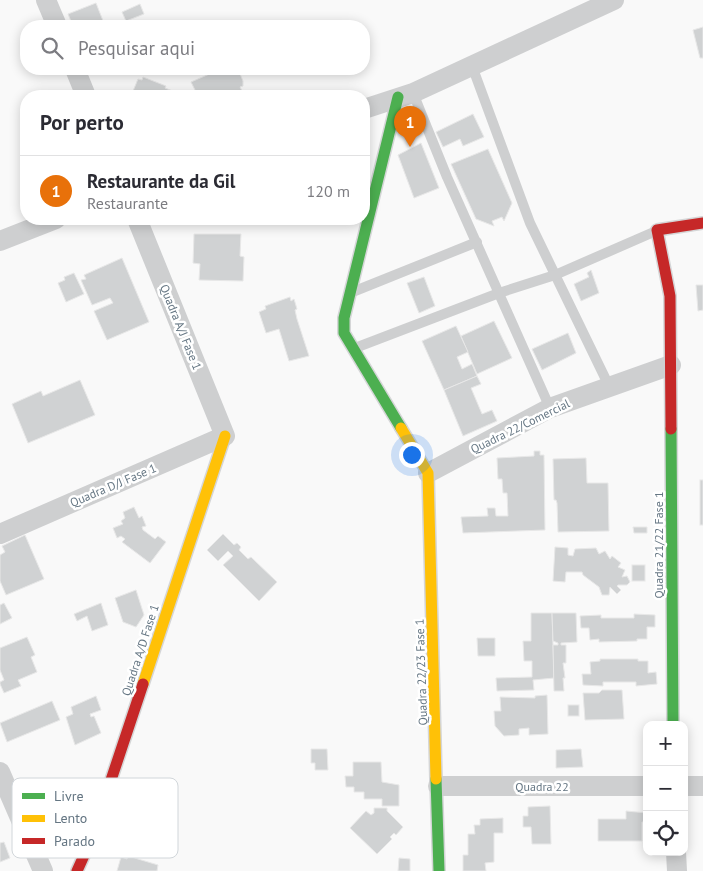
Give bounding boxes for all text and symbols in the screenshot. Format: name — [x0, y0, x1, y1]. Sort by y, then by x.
search box — [20, 20, 370, 75]
icon: search — [38, 34, 66, 62]
text: Pesquisar aqui — [78, 36, 195, 60]
pin: 1 — [394, 106, 426, 147]
text: Por perto — [40, 109, 124, 136]
text: Restaurante da Gil — [87, 169, 235, 193]
text: 1 — [51, 181, 61, 201]
text: 120 m — [307, 181, 350, 201]
text: Restaurante — [87, 193, 168, 213]
street label: Quadra A/J Fase 1 — [157, 282, 205, 372]
street label: Quadra 22/Comercial — [468, 395, 572, 457]
your location — [399, 442, 425, 468]
street label: Quadra D/J Fase 1 — [68, 460, 158, 510]
street label: Quadra 21/22 Fase 1 — [651, 492, 666, 598]
street label: Quadra A/D Fase 1 — [118, 602, 162, 698]
street label: Quadra 22/23 Fase 1 — [412, 618, 430, 726]
map controls — [643, 721, 688, 856]
button: + — [643, 721, 688, 766]
button: − — [643, 766, 688, 811]
legend — [12, 778, 178, 858]
street label: Quadra 22 — [515, 779, 569, 794]
text: Livre — [54, 787, 84, 805]
text: Lento — [54, 809, 87, 827]
button: locate — [643, 811, 688, 856]
text: Parado — [54, 832, 95, 850]

